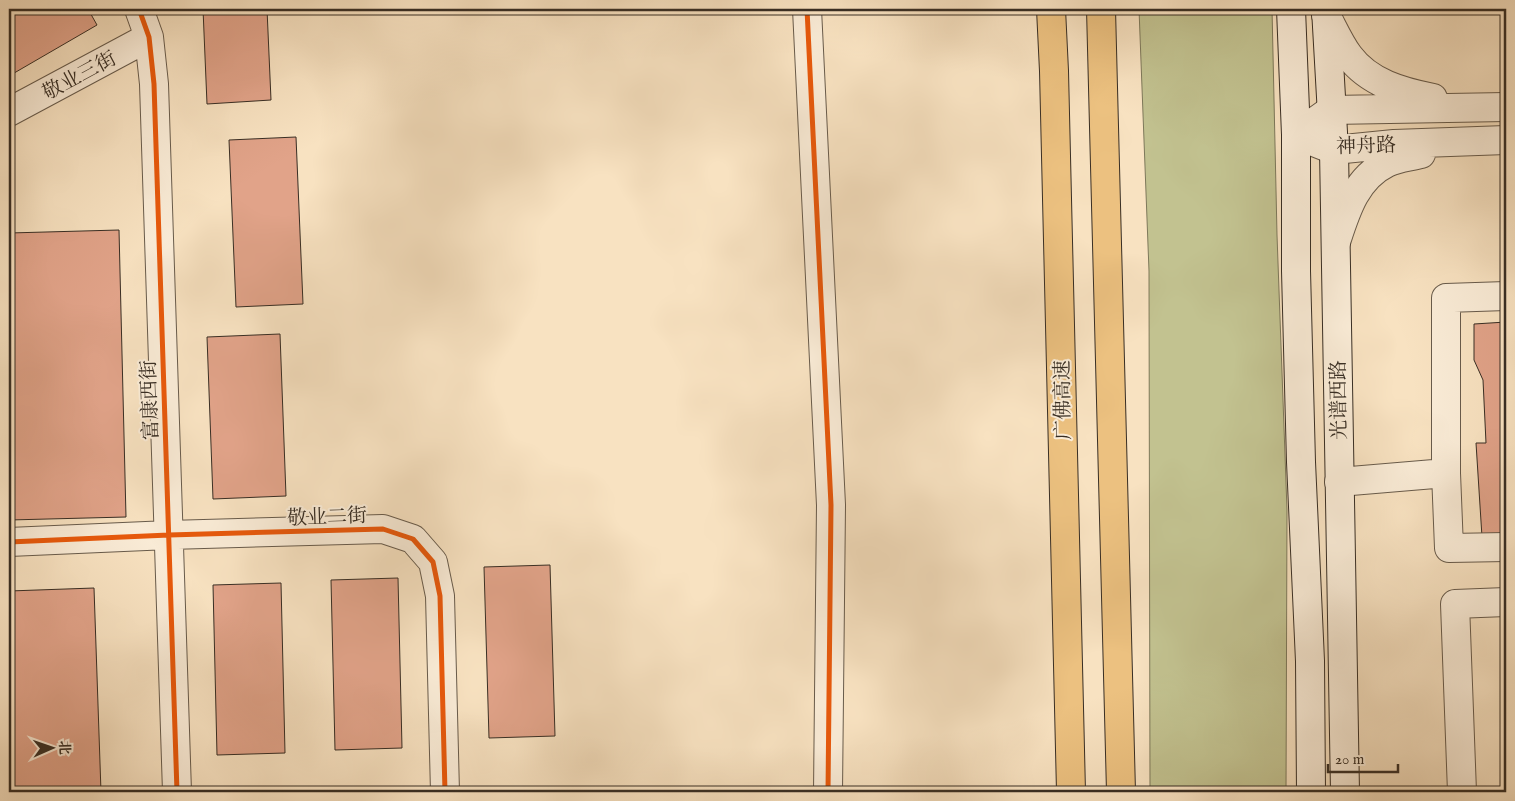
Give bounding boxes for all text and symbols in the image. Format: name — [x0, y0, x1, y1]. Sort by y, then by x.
street label: 敬业三街 — [39, 47, 121, 106]
street label: 神舟路 — [1336, 133, 1396, 160]
street label: 富康西街 — [137, 360, 164, 440]
street label: 广佛高速 — [1050, 360, 1077, 440]
street label: 光谱西路 — [1326, 360, 1353, 440]
street label: 敬业二街 — [287, 504, 367, 531]
north arrow — [28, 724, 78, 774]
text: 北 — [55, 740, 73, 755]
scale bar — [1328, 741, 1398, 773]
text: 20 m — [1335, 750, 1365, 769]

